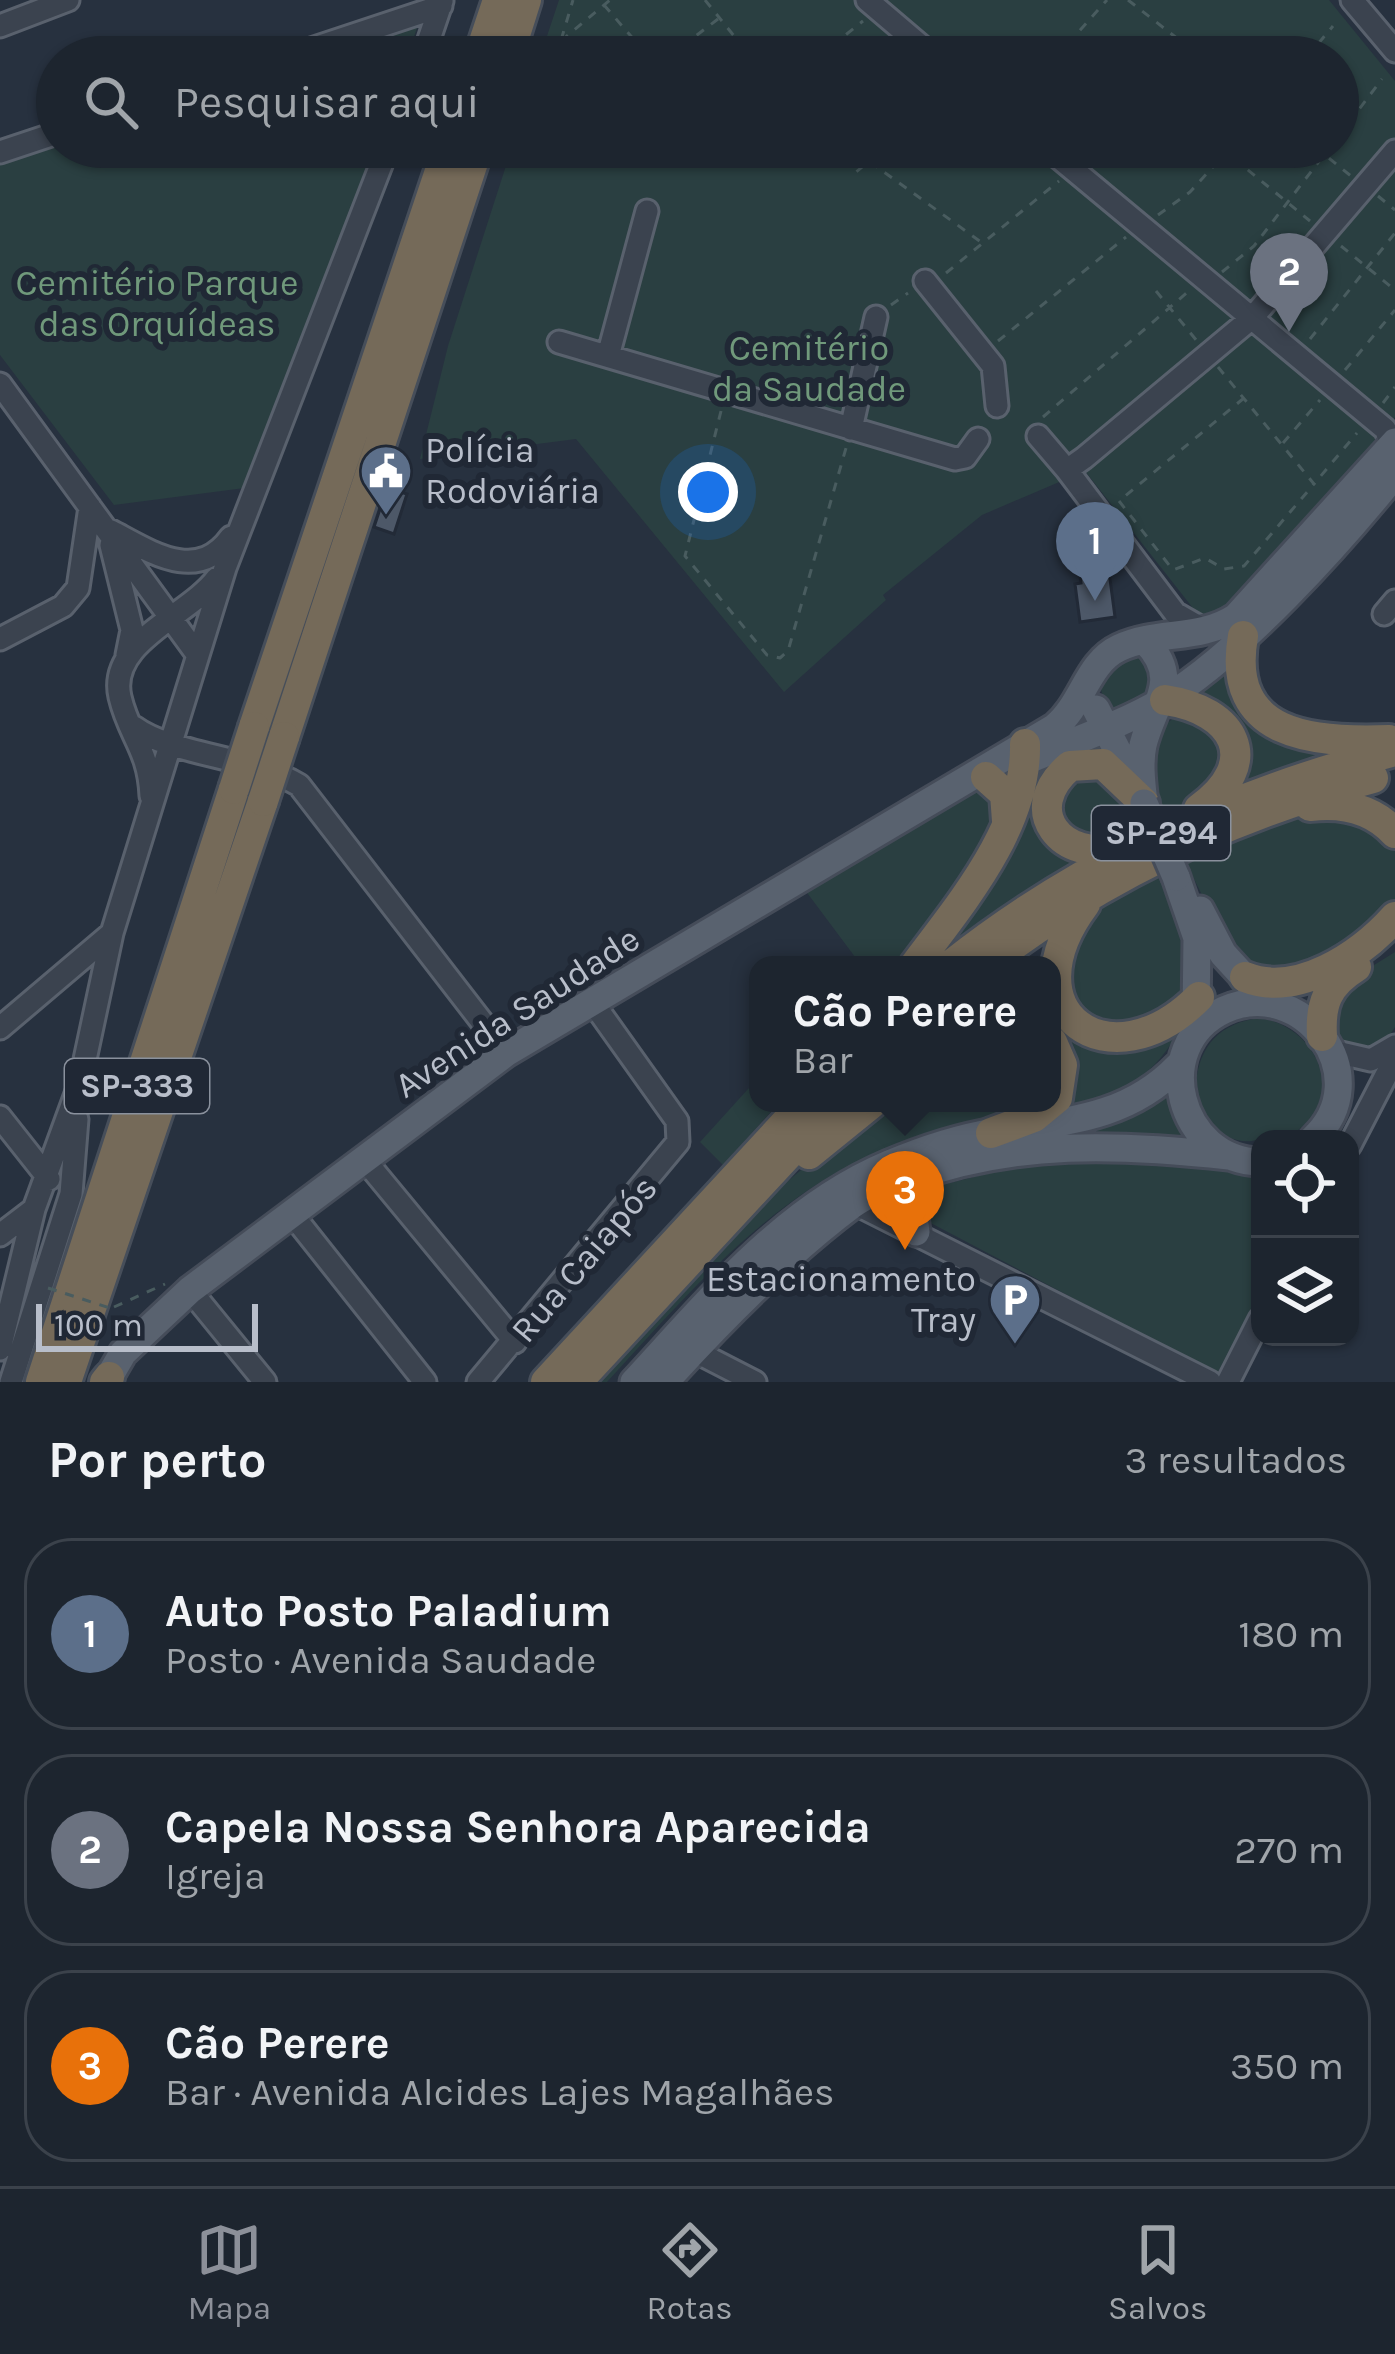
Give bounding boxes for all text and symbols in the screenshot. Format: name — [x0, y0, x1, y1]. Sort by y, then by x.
search box — [36, 36, 1359, 168]
icon: search — [78, 69, 144, 135]
text: Pesquisar aqui — [174, 76, 480, 128]
pin: 2 — [1250, 233, 1328, 332]
park label: Cemitério Parque das Orquídeas — [15, 262, 299, 345]
park label: Cemitério da Saudade — [712, 327, 906, 410]
place label: Polícia Rodoviária — [425, 429, 600, 512]
public building icon: Polícia Rodoviária — [358, 443, 414, 517]
your location — [678, 462, 738, 522]
pin: 1 — [1056, 502, 1134, 601]
road number: SP-294 — [1092, 806, 1230, 860]
street label: Avenida Saudade — [387, 917, 647, 1107]
popup — [749, 956, 1061, 1112]
text: Cão Perere — [793, 985, 1017, 1037]
text: Bar — [793, 1037, 852, 1083]
road number: SP-333 — [65, 1059, 209, 1113]
map controls — [1251, 1130, 1359, 1346]
button: locate — [1251, 1130, 1359, 1238]
pin: 3 — [866, 1151, 944, 1250]
street label: Rua Caiapós — [502, 1167, 666, 1351]
button: layers — [1251, 1238, 1359, 1346]
place label: Estacionamento Tray — [706, 1258, 976, 1341]
parking icon: Estacionamento Tray — [987, 1272, 1043, 1346]
scale bar — [36, 1298, 258, 1351]
text: 100 m — [54, 1306, 143, 1344]
text: Por perto — [48, 1430, 267, 1490]
text: 3 resultados — [1125, 1437, 1347, 1483]
text: Auto Posto Paladium — [165, 1585, 612, 1637]
text: 1 — [83, 1611, 97, 1657]
text: 180 m — [1238, 1611, 1344, 1657]
text: Posto · Avenida Saudade — [165, 1637, 596, 1683]
text: Capela Nossa Senhora Aparecida — [165, 1801, 871, 1853]
text: 2 — [78, 1827, 102, 1873]
text: 270 m — [1234, 1827, 1344, 1873]
text: Igreja — [165, 1853, 266, 1899]
text: Cão Perere — [165, 2017, 390, 2069]
text: 3 — [78, 2043, 102, 2089]
text: 350 m — [1230, 2043, 1344, 2089]
text: Bar · Avenida Alcides Lajes Magalhães — [165, 2069, 835, 2115]
tab: Mapa — [188, 2217, 271, 2327]
tab: Rotas — [647, 2217, 733, 2327]
tab: Salvos — [1108, 2217, 1207, 2327]

